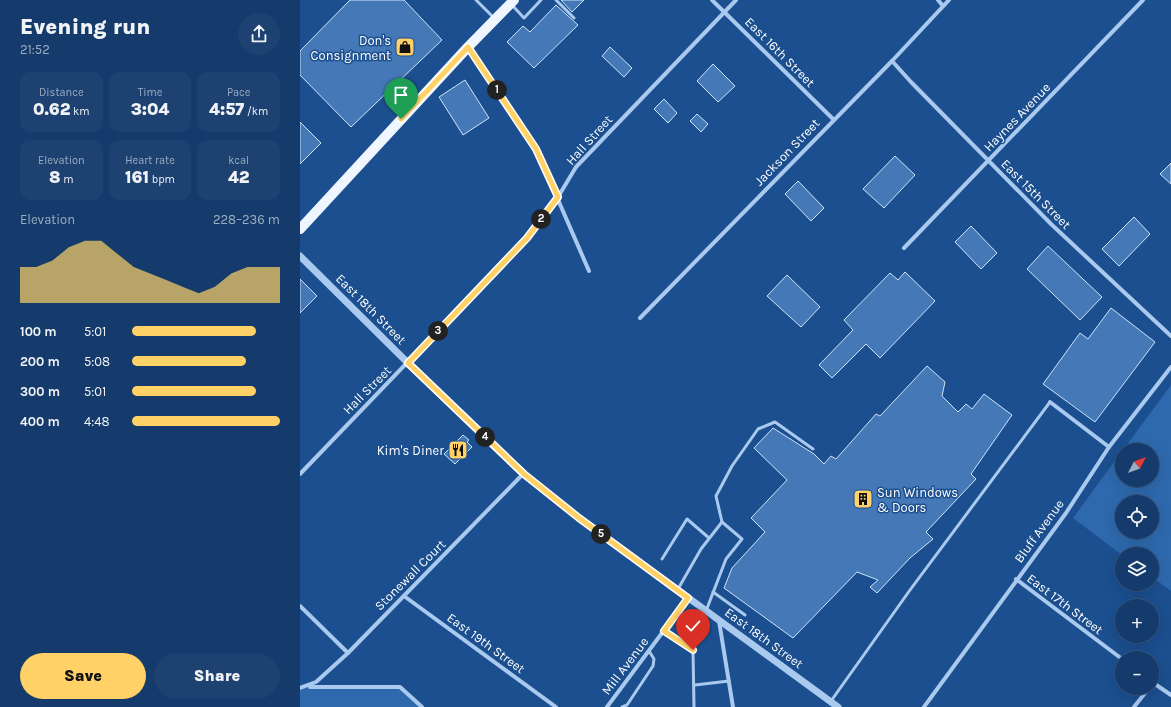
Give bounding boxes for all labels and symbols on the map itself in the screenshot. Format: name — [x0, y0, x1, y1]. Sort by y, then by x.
street label: East 16th Street — [742, 14, 818, 90]
place label: Don's Consignment — [311, 33, 391, 63]
shop icon: Don's Consignment — [394, 36, 416, 58]
pin — [384, 78, 418, 119]
pin: 1 — [487, 80, 507, 100]
street label: Haynes Avenue — [981, 80, 1054, 154]
street label: Hall Street — [563, 112, 615, 168]
street label: Jackson Street — [751, 115, 823, 189]
street label: East 15th Street — [998, 156, 1074, 232]
pin: 2 — [531, 209, 551, 229]
street label: East 18th Street — [333, 271, 409, 347]
pin: 3 — [428, 321, 448, 341]
street label: Hall Street — [340, 363, 394, 417]
pin: 4 — [475, 427, 495, 447]
restaurant icon: Kim's Diner — [447, 439, 469, 461]
place label: Kim's Diner — [377, 443, 444, 458]
north arrow — [1115, 443, 1159, 487]
place label: Sun Windows & Doors — [877, 485, 958, 515]
building icon: Sun Windows & Doors — [852, 488, 874, 510]
street label: Bluff Avenue — [1011, 496, 1067, 565]
pin: 5 — [591, 524, 611, 544]
street label: Stonewall Court — [372, 536, 449, 613]
street label: East 17th Street — [1024, 571, 1106, 637]
street label: East 18th Street — [722, 605, 806, 671]
pin — [676, 609, 710, 650]
street label: East 19th Street — [444, 610, 528, 676]
street label: Mill Avenue — [599, 634, 652, 698]

